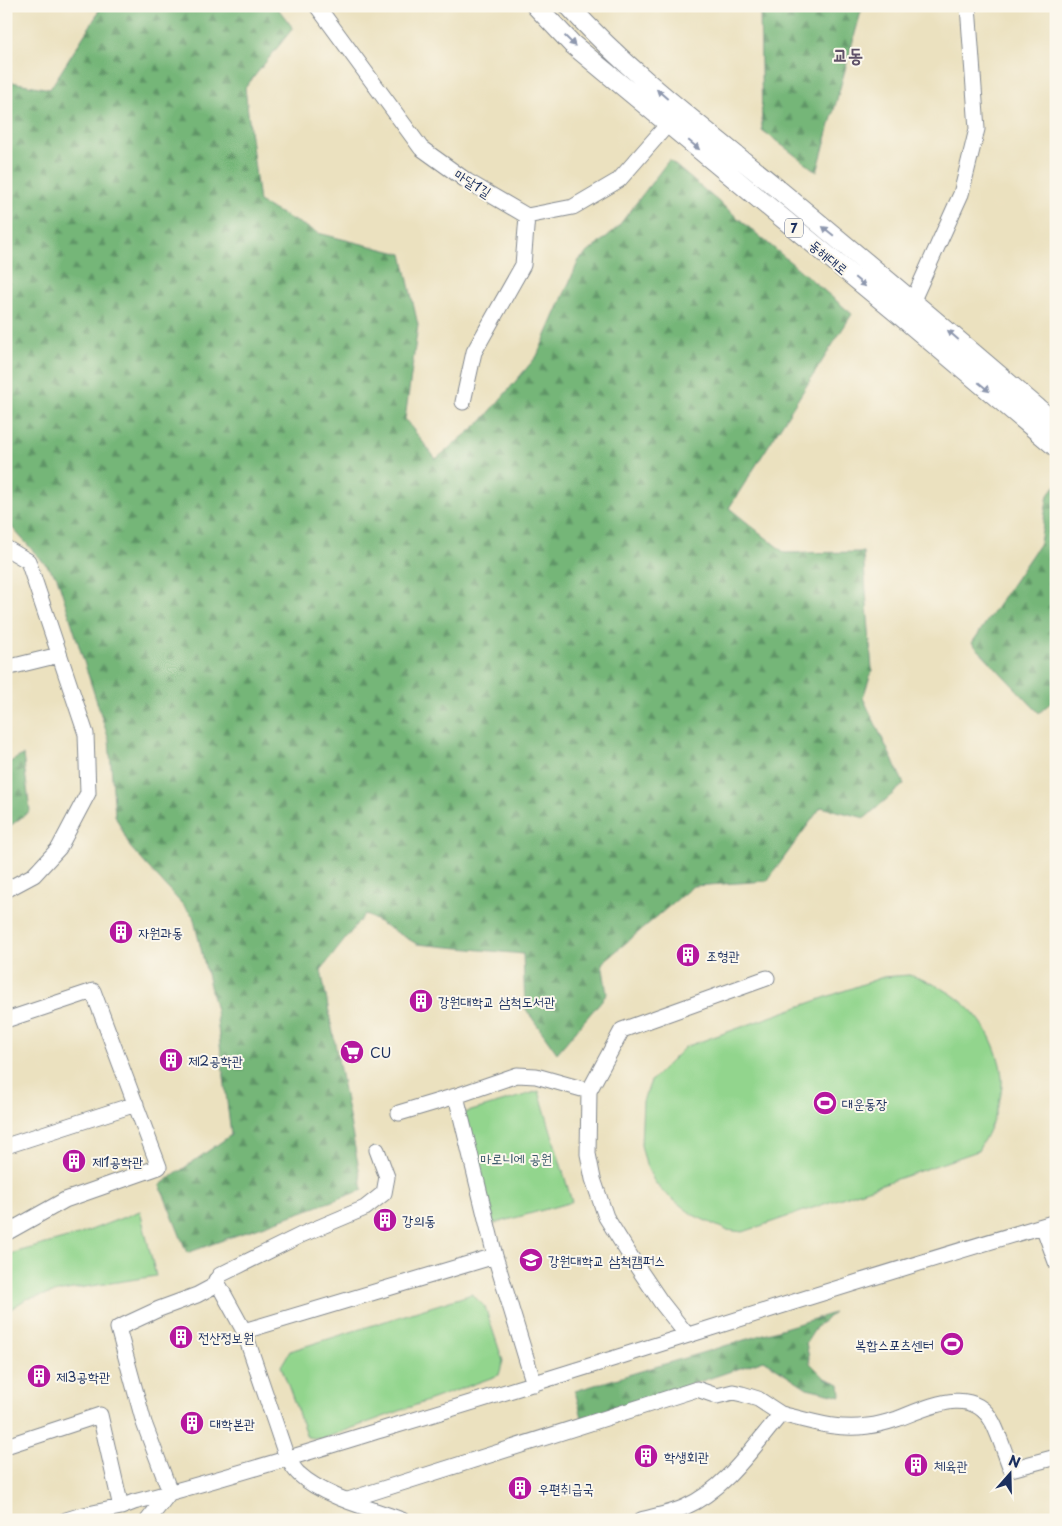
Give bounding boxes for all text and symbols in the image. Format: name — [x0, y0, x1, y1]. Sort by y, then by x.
one-way arrow — [563, 35, 575, 47]
district label: 교동 — [833, 40, 863, 68]
one-way arrow — [656, 88, 669, 99]
one-way arrow — [688, 140, 701, 151]
street label: 마달1길 — [450, 163, 496, 203]
road number: 7 — [785, 218, 803, 238]
one-way arrow — [822, 225, 835, 236]
street label: 동해대로 — [805, 234, 853, 280]
one-way arrow — [853, 277, 866, 288]
one-way arrow — [947, 329, 959, 341]
one-way arrow — [978, 381, 990, 393]
building icon: 자원과동 — [108, 919, 134, 945]
place label: 자원과동 — [138, 922, 183, 943]
building icon: 조형관 — [675, 942, 701, 968]
place label: 조형관 — [706, 945, 740, 966]
building icon: 강원대학교 삼척도서관 — [408, 988, 434, 1014]
place label: 강원대학교 삼척도서관 — [438, 991, 555, 1012]
supermarket icon: CU — [339, 1039, 365, 1065]
place label: CU — [370, 1042, 391, 1063]
building icon: 제2공학관 — [158, 1047, 184, 1073]
place label: 제2공학관 — [188, 1050, 243, 1071]
sports icon: 대운동장 — [812, 1090, 838, 1116]
place label: 대운동장 — [842, 1093, 888, 1114]
building icon: 제1공학관 — [61, 1148, 87, 1174]
park label: 마로니에 공원 — [480, 1148, 552, 1169]
place label: 제1공학관 — [92, 1151, 143, 1172]
building icon: 강의동 — [372, 1207, 398, 1233]
place label: 강의동 — [402, 1210, 436, 1231]
school or university icon: 강원대학교 삼척캠퍼스 — [518, 1247, 544, 1273]
place label: 강원대학교 삼척캠퍼스 — [548, 1250, 665, 1271]
building icon: 전산정보원 — [168, 1324, 194, 1350]
place label: 전산정보원 — [198, 1327, 254, 1348]
sports icon: 복합스포츠센터 — [939, 1331, 965, 1357]
place label: 복합스포츠센터 — [855, 1334, 934, 1355]
building icon: 제3공학관 — [26, 1363, 52, 1389]
place label: 제3공학관 — [56, 1366, 110, 1387]
building icon: 대학본관 — [179, 1410, 205, 1436]
place label: 대학본관 — [210, 1413, 255, 1434]
building icon: 학생회관 — [633, 1443, 659, 1469]
place label: 학생회관 — [664, 1446, 709, 1467]
north arrow — [984, 1448, 1034, 1498]
text: N — [1006, 1450, 1023, 1473]
building icon: 체육관 — [903, 1452, 929, 1478]
place label: 체육관 — [934, 1455, 968, 1476]
building icon: 우편취급국 — [507, 1475, 533, 1501]
place label: 우편취급국 — [538, 1478, 594, 1499]

